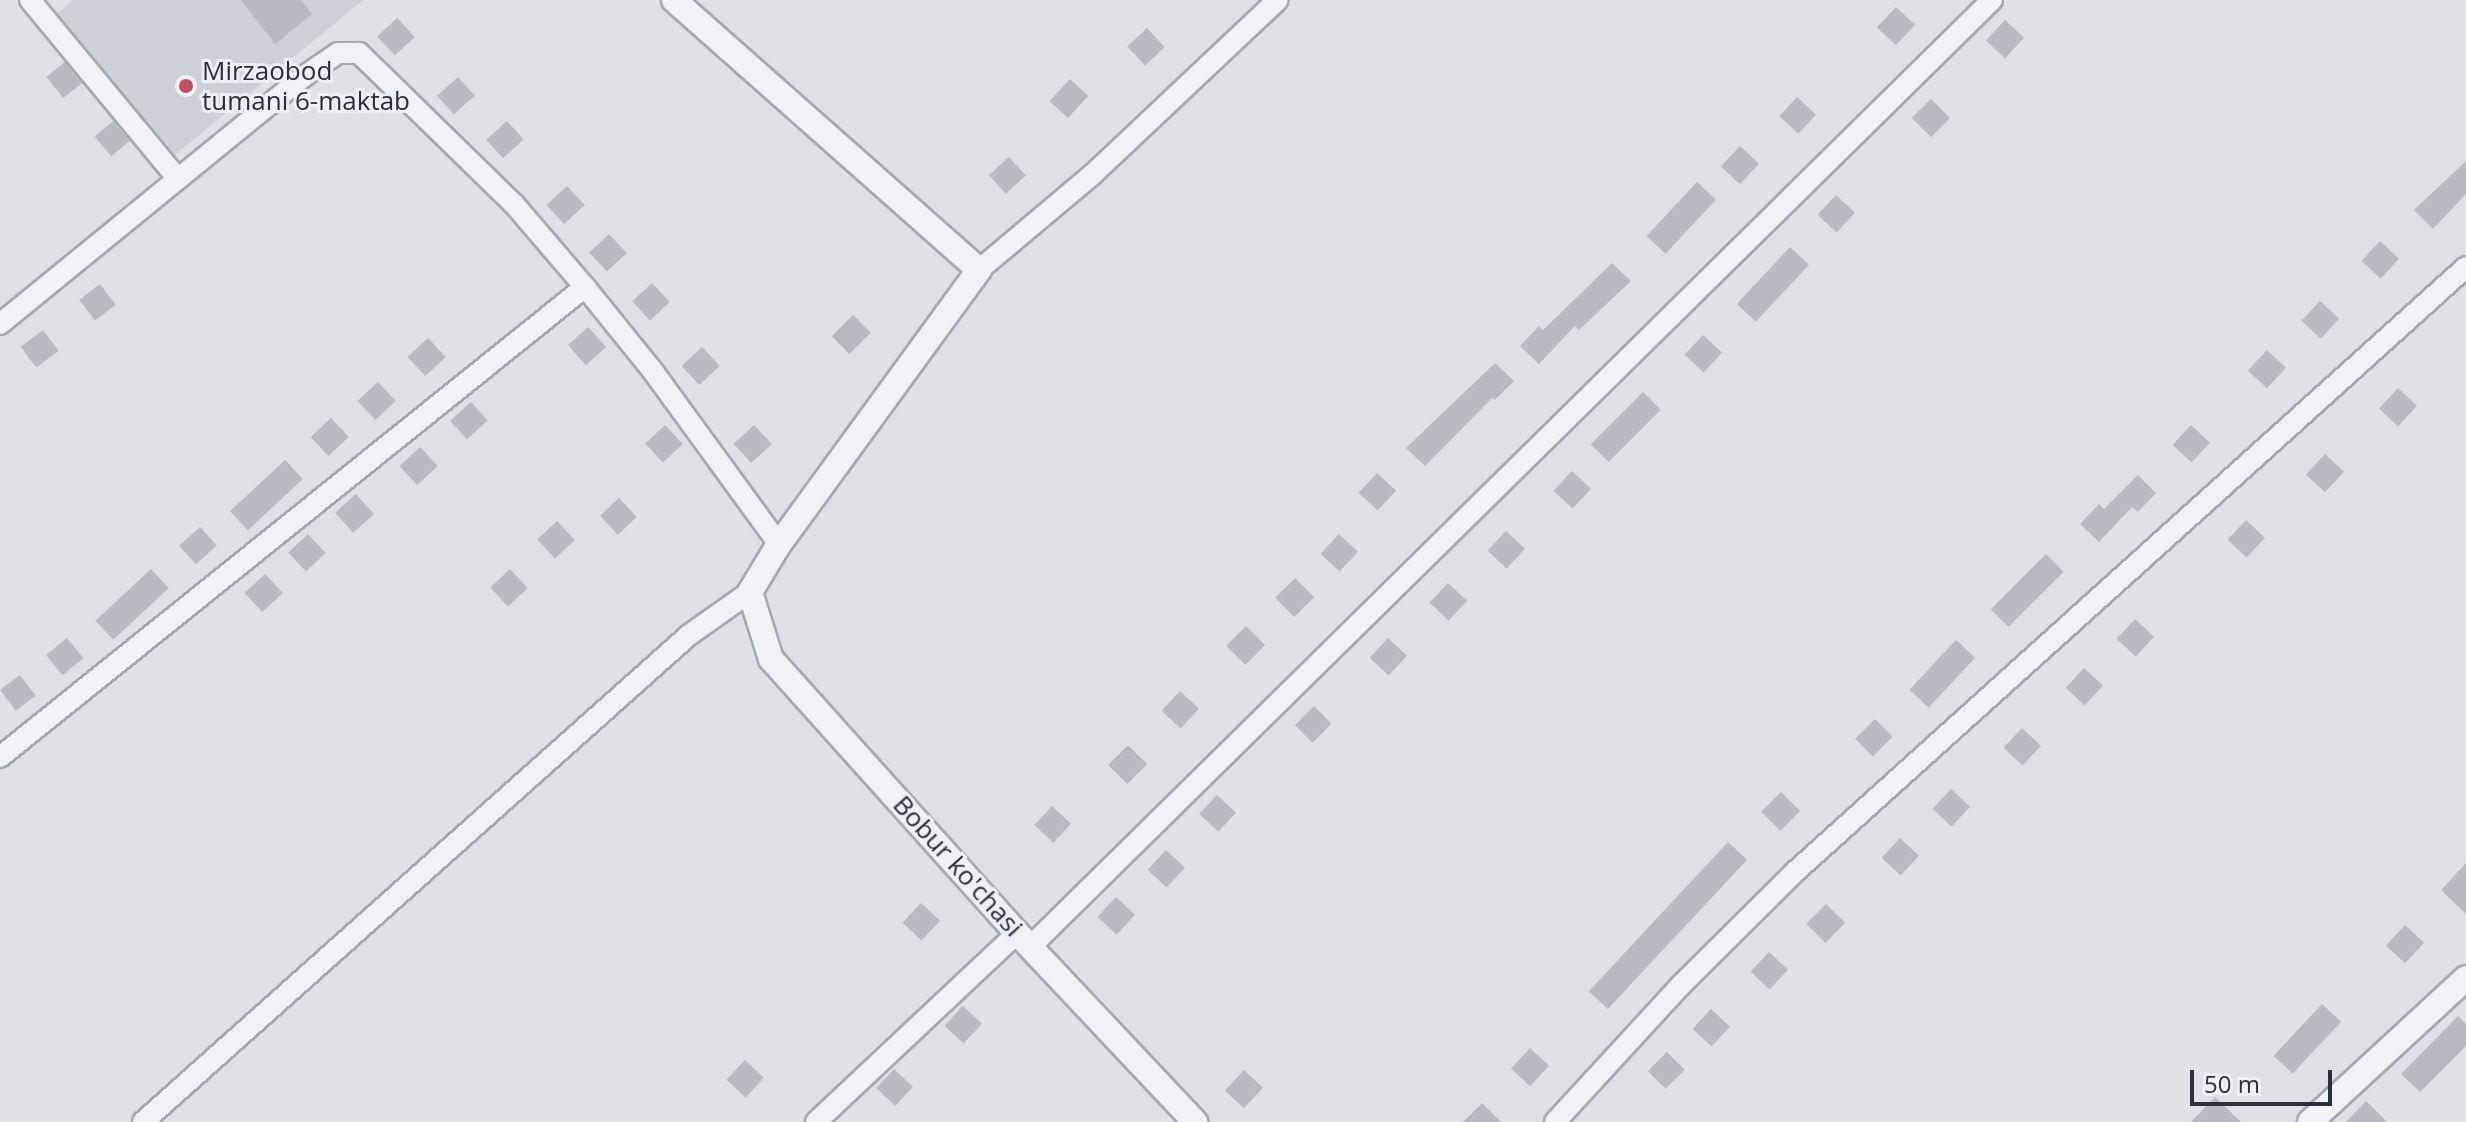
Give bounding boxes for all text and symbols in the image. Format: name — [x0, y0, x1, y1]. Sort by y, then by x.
place label: Mirzaobod tumani 6-maktab — [202, 55, 410, 116]
marker: Mirzaobod tumani 6-maktab — [177, 77, 195, 95]
street label: Bobur ko'chasi — [887, 789, 1029, 943]
scale bar — [2194, 1054, 2336, 1104]
text: 50 m — [2204, 1067, 2260, 1100]

